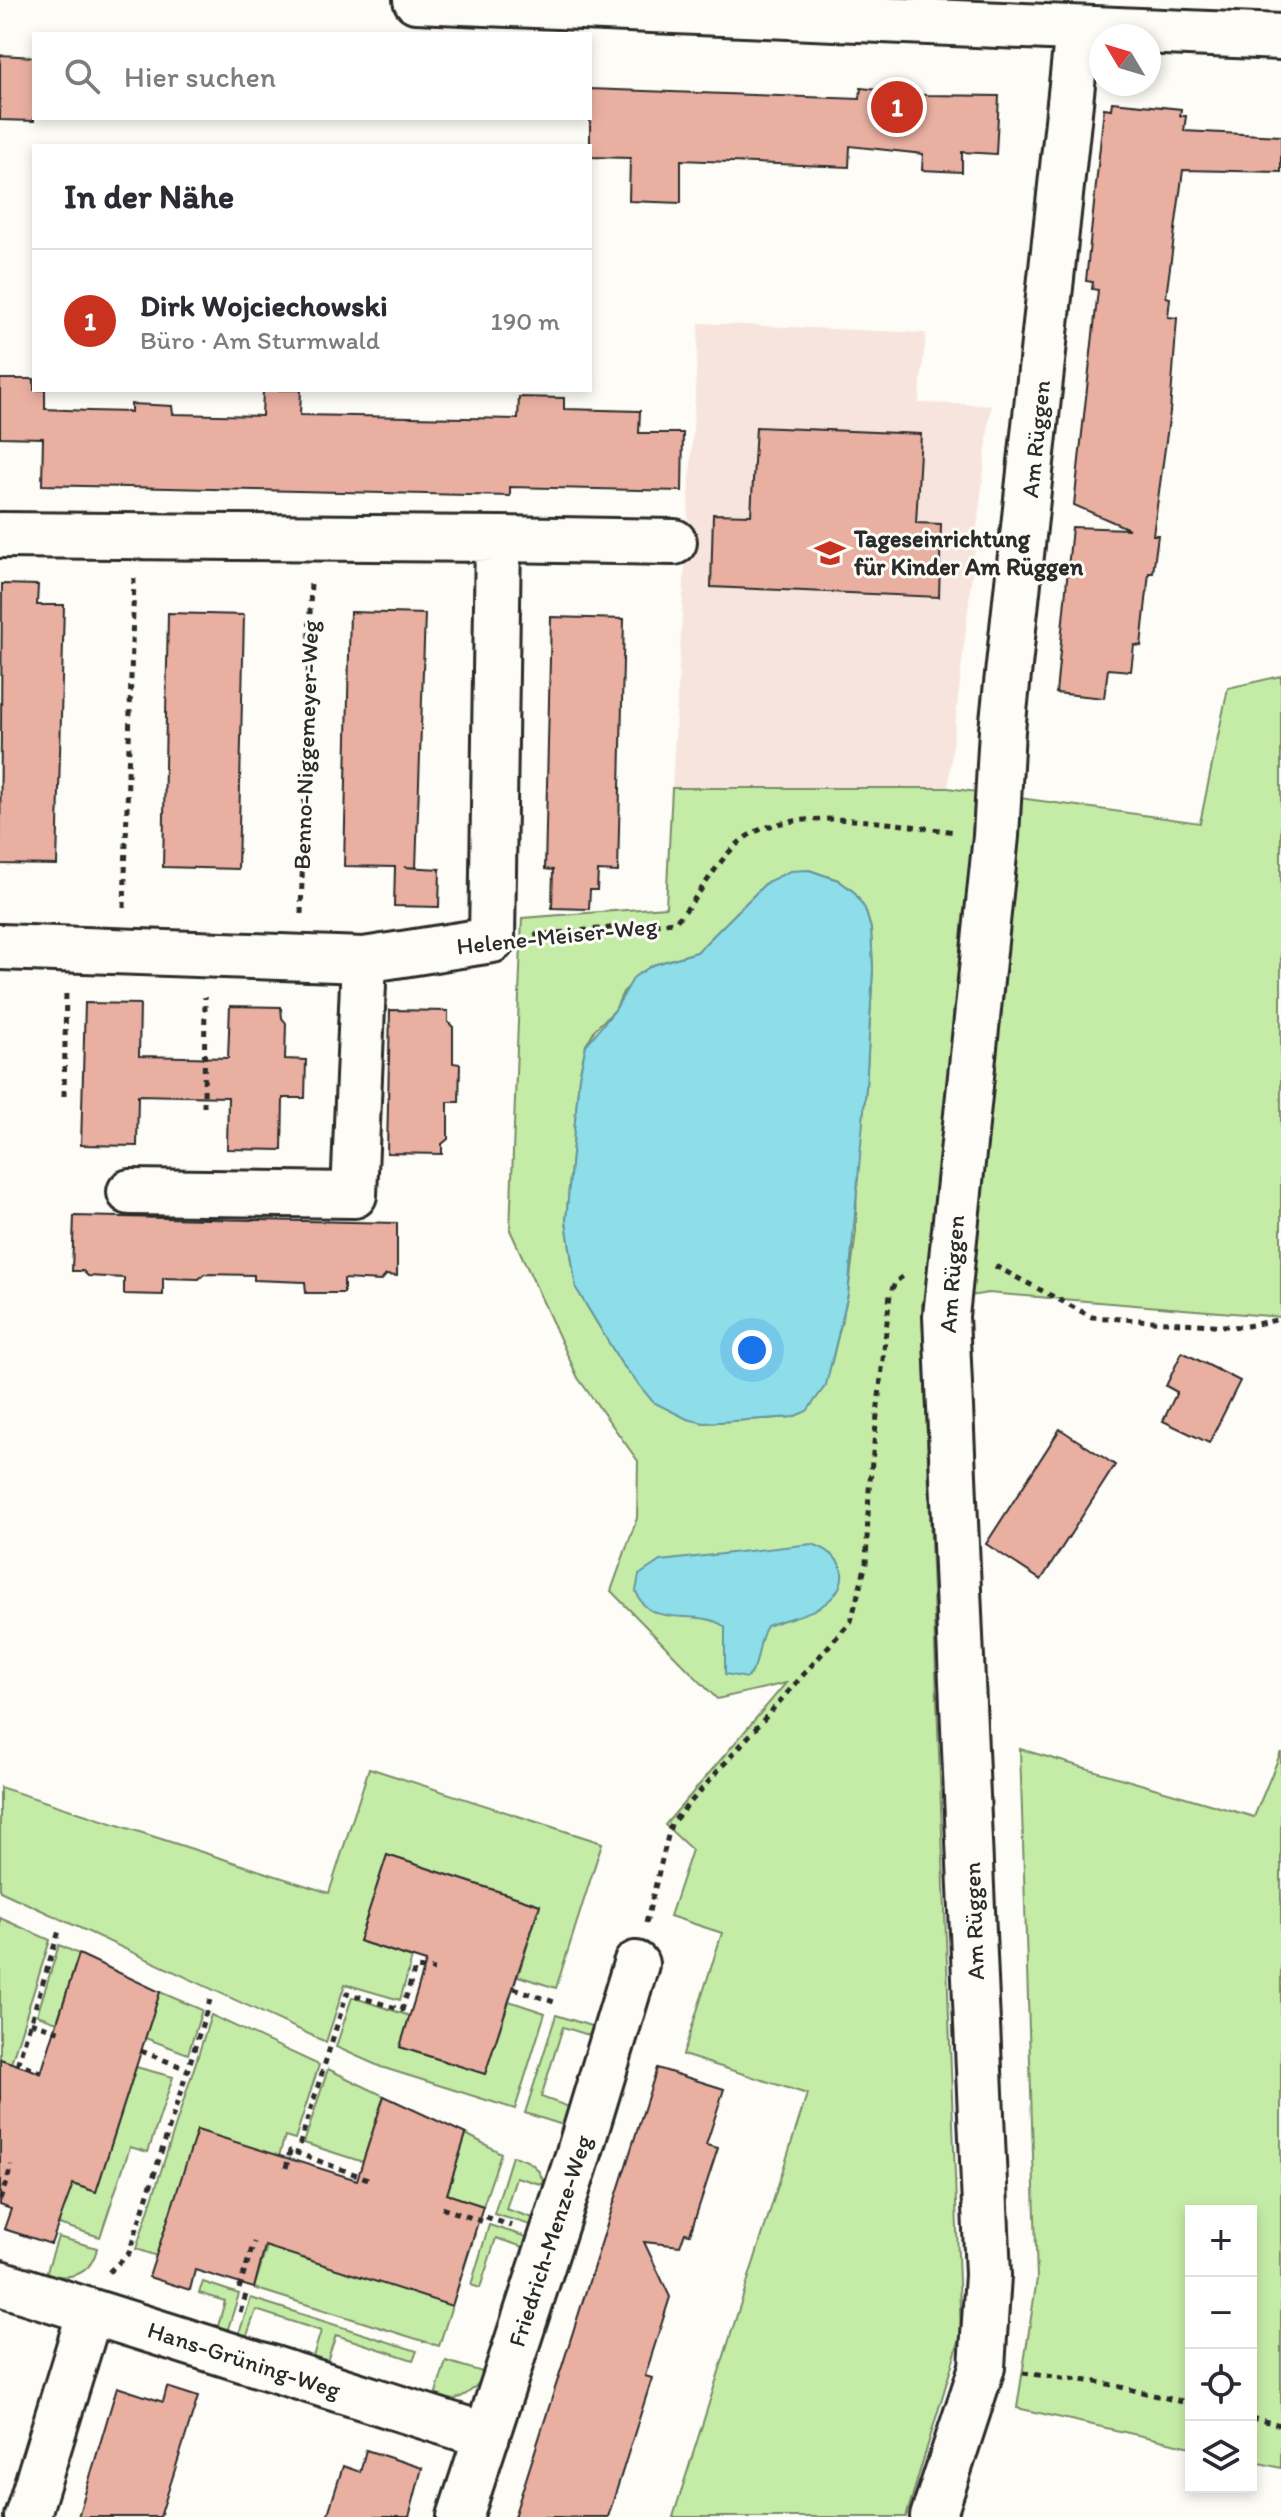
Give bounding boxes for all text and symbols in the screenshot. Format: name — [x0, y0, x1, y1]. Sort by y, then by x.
north arrow — [1089, 24, 1161, 96]
search box — [32, 32, 592, 120]
icon: search — [60, 54, 104, 98]
text: Hier suchen — [124, 58, 276, 95]
pin: 1 — [871, 77, 923, 137]
text: In der Nähe — [64, 176, 234, 217]
text: Dirk Wojciechowski — [140, 287, 388, 324]
text: 1 — [84, 305, 96, 337]
text: 190 m — [491, 305, 560, 337]
text: Büro · Am Sturmwald — [140, 324, 380, 356]
street label: Am Rüggen — [1015, 378, 1056, 499]
place label: Tageseinrichtung für Kinder Am Rüggen — [853, 524, 1084, 582]
school or university icon: Tageseinrichtung für Kinder Am Rüggen — [813, 536, 847, 570]
street label: Benno-Niggemeyer-Weg — [287, 619, 324, 870]
street label: Helene-Meiser-Weg — [455, 910, 659, 960]
street label: Am Rüggen — [933, 1214, 970, 1334]
your location — [732, 1330, 772, 1370]
street label: Am Rüggen — [957, 1861, 990, 1981]
street label: Friedrich-Menze-Weg — [502, 2130, 598, 2350]
map controls — [1185, 2205, 1257, 2493]
button: + — [1185, 2205, 1257, 2277]
button: − — [1185, 2277, 1257, 2349]
street label: Hans-Grüning-Weg — [144, 2315, 345, 2405]
button: locate — [1185, 2349, 1257, 2421]
button: layers — [1185, 2421, 1257, 2493]

